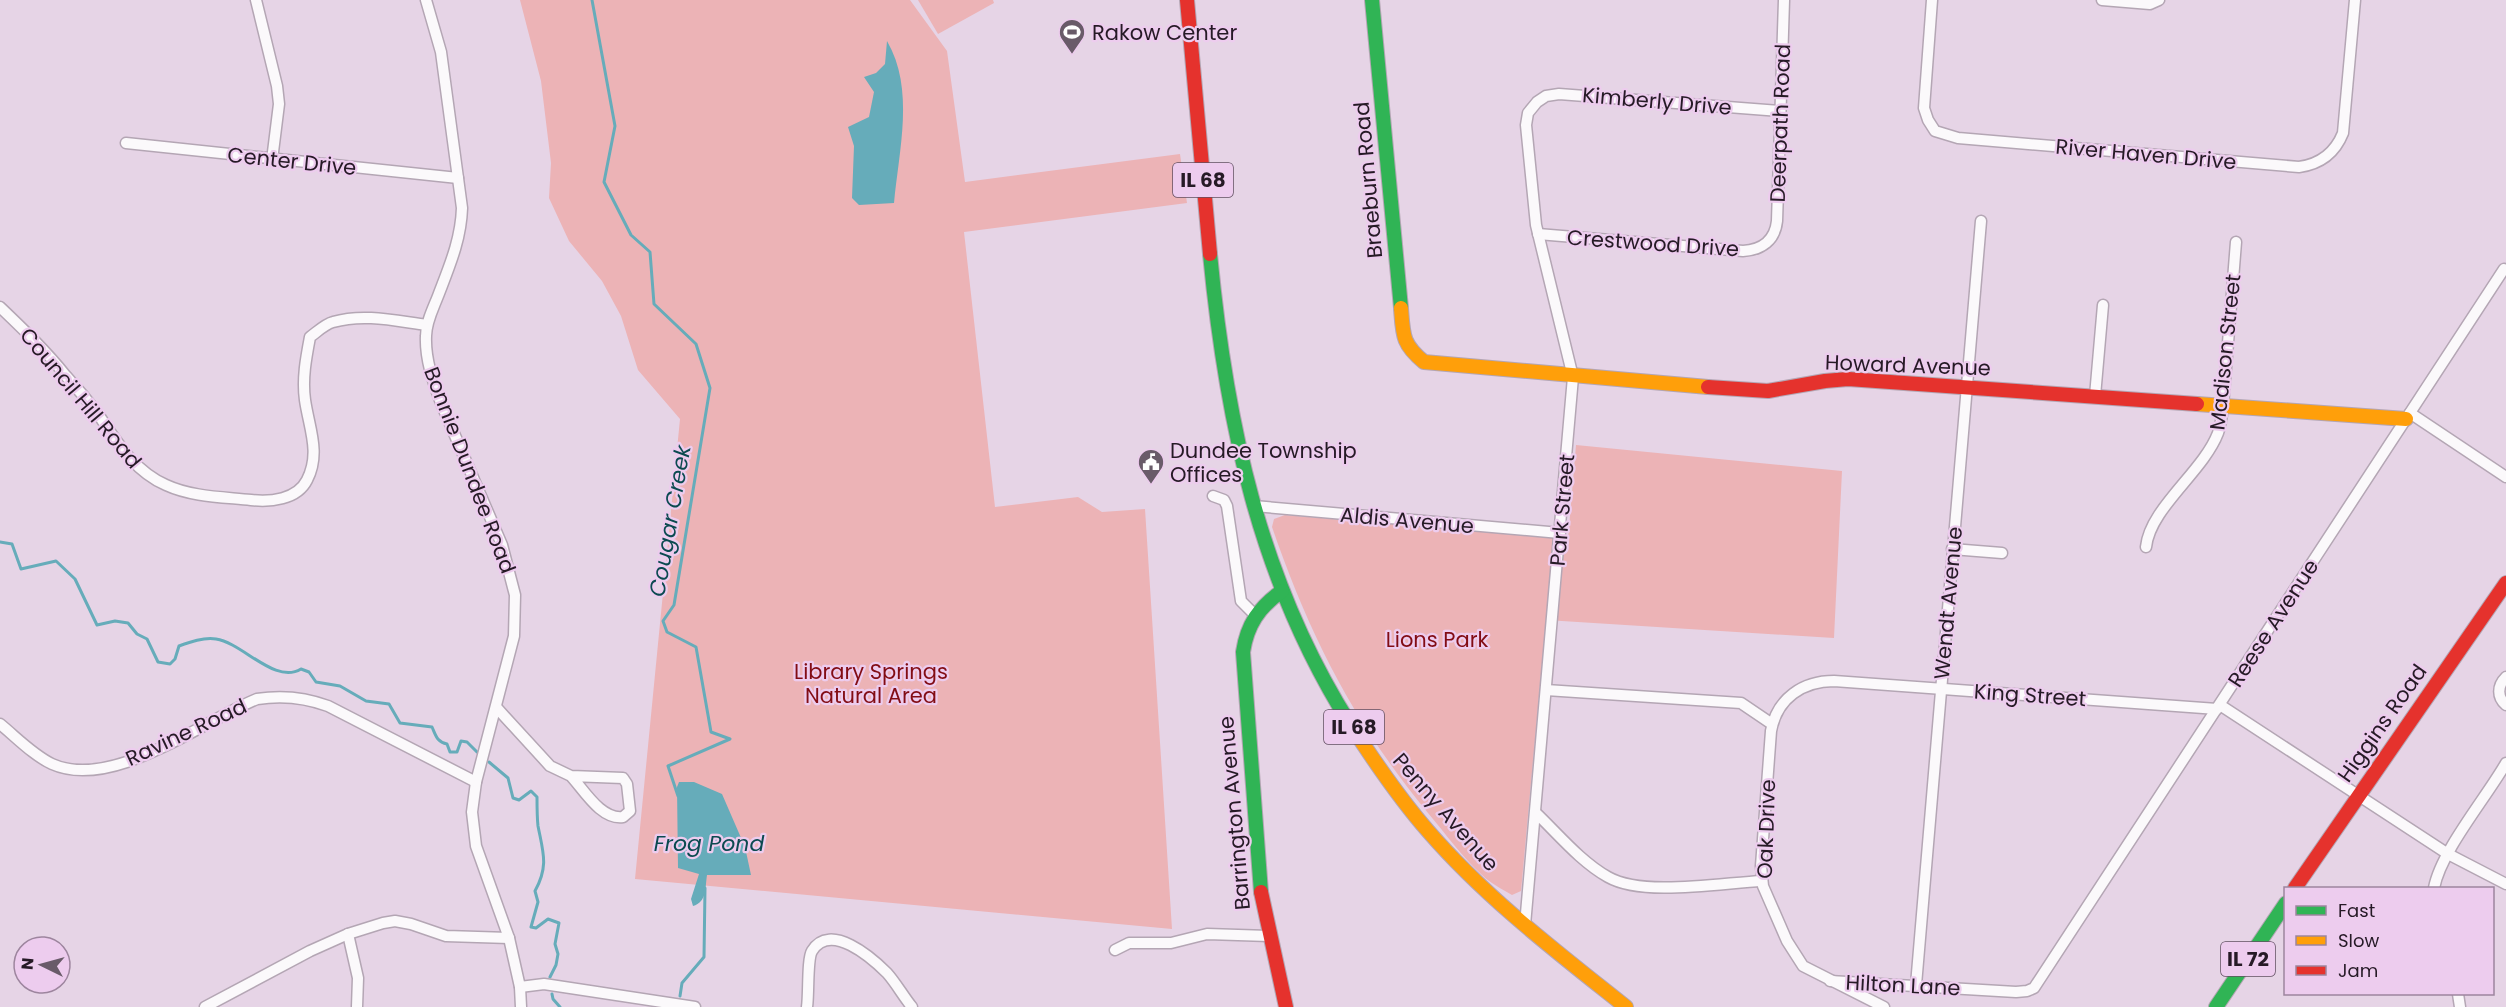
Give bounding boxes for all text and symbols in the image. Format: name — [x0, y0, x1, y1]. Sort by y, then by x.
sports icon: Rakow Center — [1057, 17, 1087, 55]
place label: Rakow Center — [1092, 18, 1237, 47]
street label: Deerpath Road — [1763, 43, 1797, 203]
street label: Kimberly Drive — [1581, 80, 1733, 122]
street label: Braeburn Road — [1347, 101, 1389, 259]
street label: River Haven Drive — [2054, 132, 2238, 176]
street label: Center Drive — [226, 140, 358, 182]
road number: IL 68 — [1173, 163, 1233, 197]
street label: Crestwood Drive — [1566, 223, 1740, 263]
street label: Madison Street — [2202, 273, 2248, 431]
street label: Council Hill Road — [13, 321, 149, 475]
street label: Howard Avenue — [1825, 348, 1991, 382]
street label: Bonnie Dundee Road — [417, 363, 523, 577]
place label: Dundee Township Offices — [1170, 436, 1357, 489]
water label: Cougar Creek — [641, 441, 699, 599]
public building icon: Dundee Township Offices — [1136, 447, 1166, 485]
street label: Park Street — [1543, 453, 1581, 567]
street label: Aldis Avenue — [1339, 500, 1475, 540]
street label: Wendt Avenue — [1927, 525, 1969, 681]
street label: Reese Avenue — [2221, 553, 2325, 693]
park label: Lions Park — [1386, 625, 1489, 654]
park label: Library Springs Natural Area — [794, 657, 948, 710]
street label: Higgins Road — [2331, 658, 2433, 788]
street label: King Street — [1973, 677, 2087, 713]
street label: Ravine Road — [121, 691, 251, 773]
road number: IL 68 — [1324, 710, 1384, 744]
street label: Barrington Avenue — [1211, 715, 1257, 911]
street label: Penny Avenue — [1386, 747, 1506, 877]
street label: Oak Drive — [1750, 779, 1782, 879]
water label: Frog Pond — [654, 828, 764, 859]
legend — [2284, 887, 2494, 995]
text: Fast — [2338, 898, 2375, 923]
text: Slow — [2338, 928, 2380, 953]
north arrow — [12, 935, 72, 995]
road number: IL 72 — [2221, 942, 2275, 976]
text: N — [16, 957, 40, 971]
text: Jam — [2338, 958, 2378, 983]
street label: Hilton Lane — [1845, 968, 1961, 1002]

